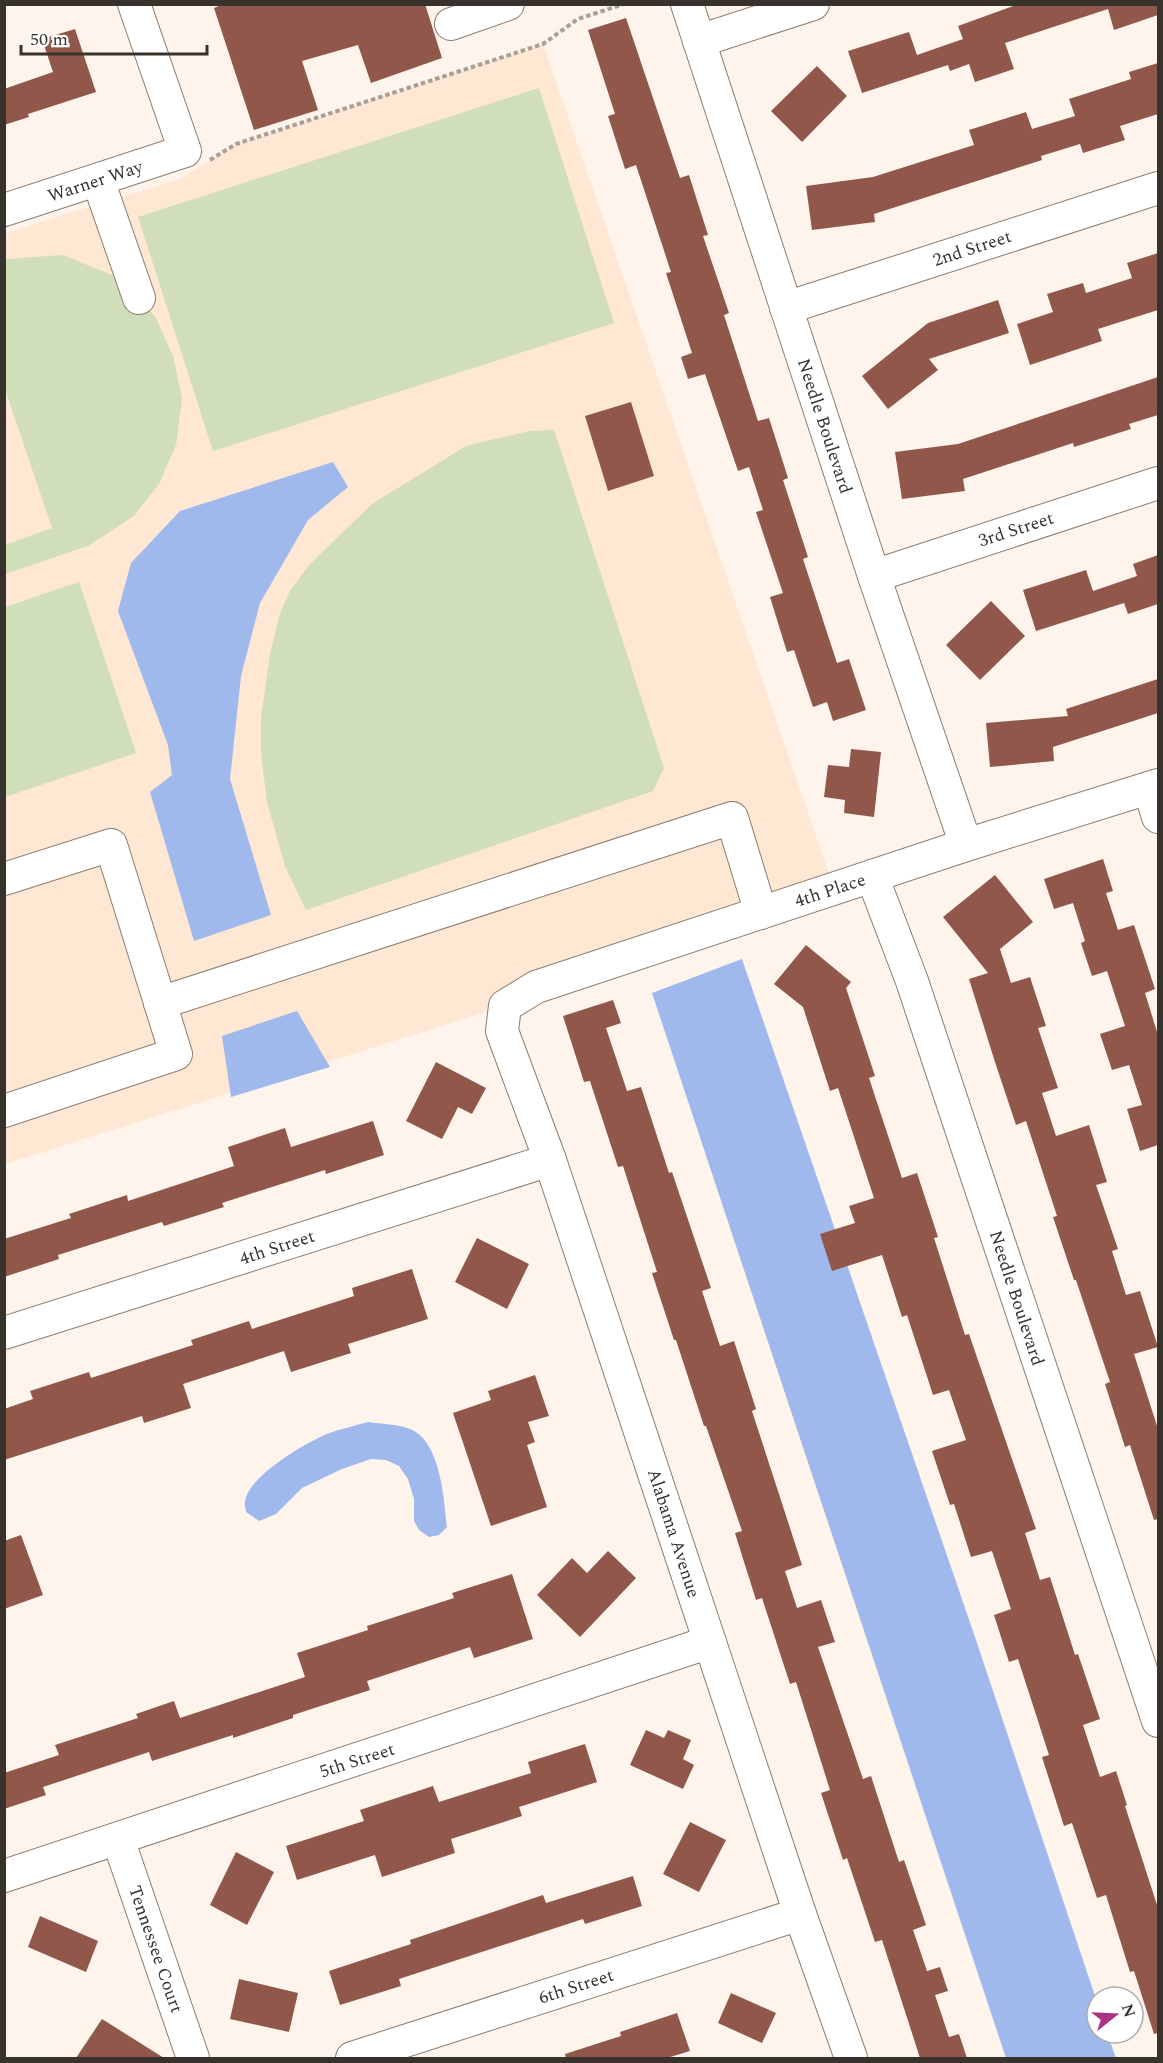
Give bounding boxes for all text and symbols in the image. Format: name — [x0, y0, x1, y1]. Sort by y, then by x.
scale bar — [21, 18, 207, 56]
text: 50 m — [30, 26, 68, 53]
street label: Warner Way — [44, 153, 148, 210]
street label: 2nd Street — [929, 223, 1015, 274]
street label: Needle Boulevard — [790, 355, 859, 497]
street label: 3rd Street — [975, 505, 1057, 554]
street label: 4th Place — [791, 866, 869, 915]
street label: 4th Street — [236, 1223, 318, 1272]
street label: Needle Boulevard — [982, 1227, 1051, 1369]
street label: Alabama Avenue — [640, 1465, 707, 1601]
street label: 5th Street — [316, 1736, 398, 1785]
street label: Tennessee Court — [121, 1882, 190, 2017]
street label: 6th Street — [535, 1962, 617, 2011]
north arrow — [1085, 1985, 1145, 2045]
text: N — [1115, 2001, 1142, 2021]

